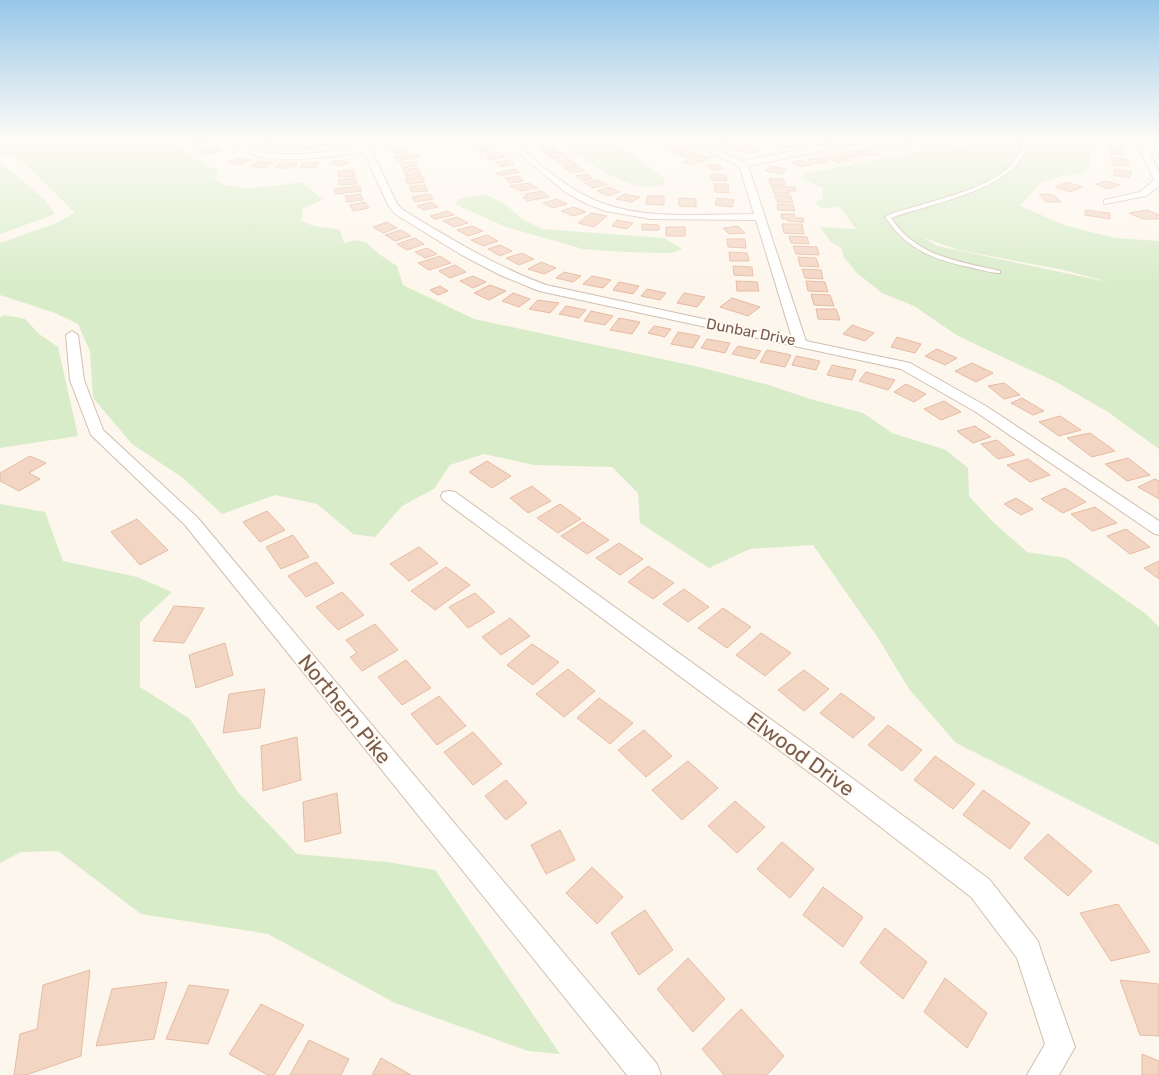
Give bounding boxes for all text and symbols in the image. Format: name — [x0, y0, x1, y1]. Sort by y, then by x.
street label: Dunbar Drive — [705, 315, 797, 349]
street label: Northern Pike — [293, 649, 397, 769]
street label: Elwood Drive — [742, 707, 860, 801]

